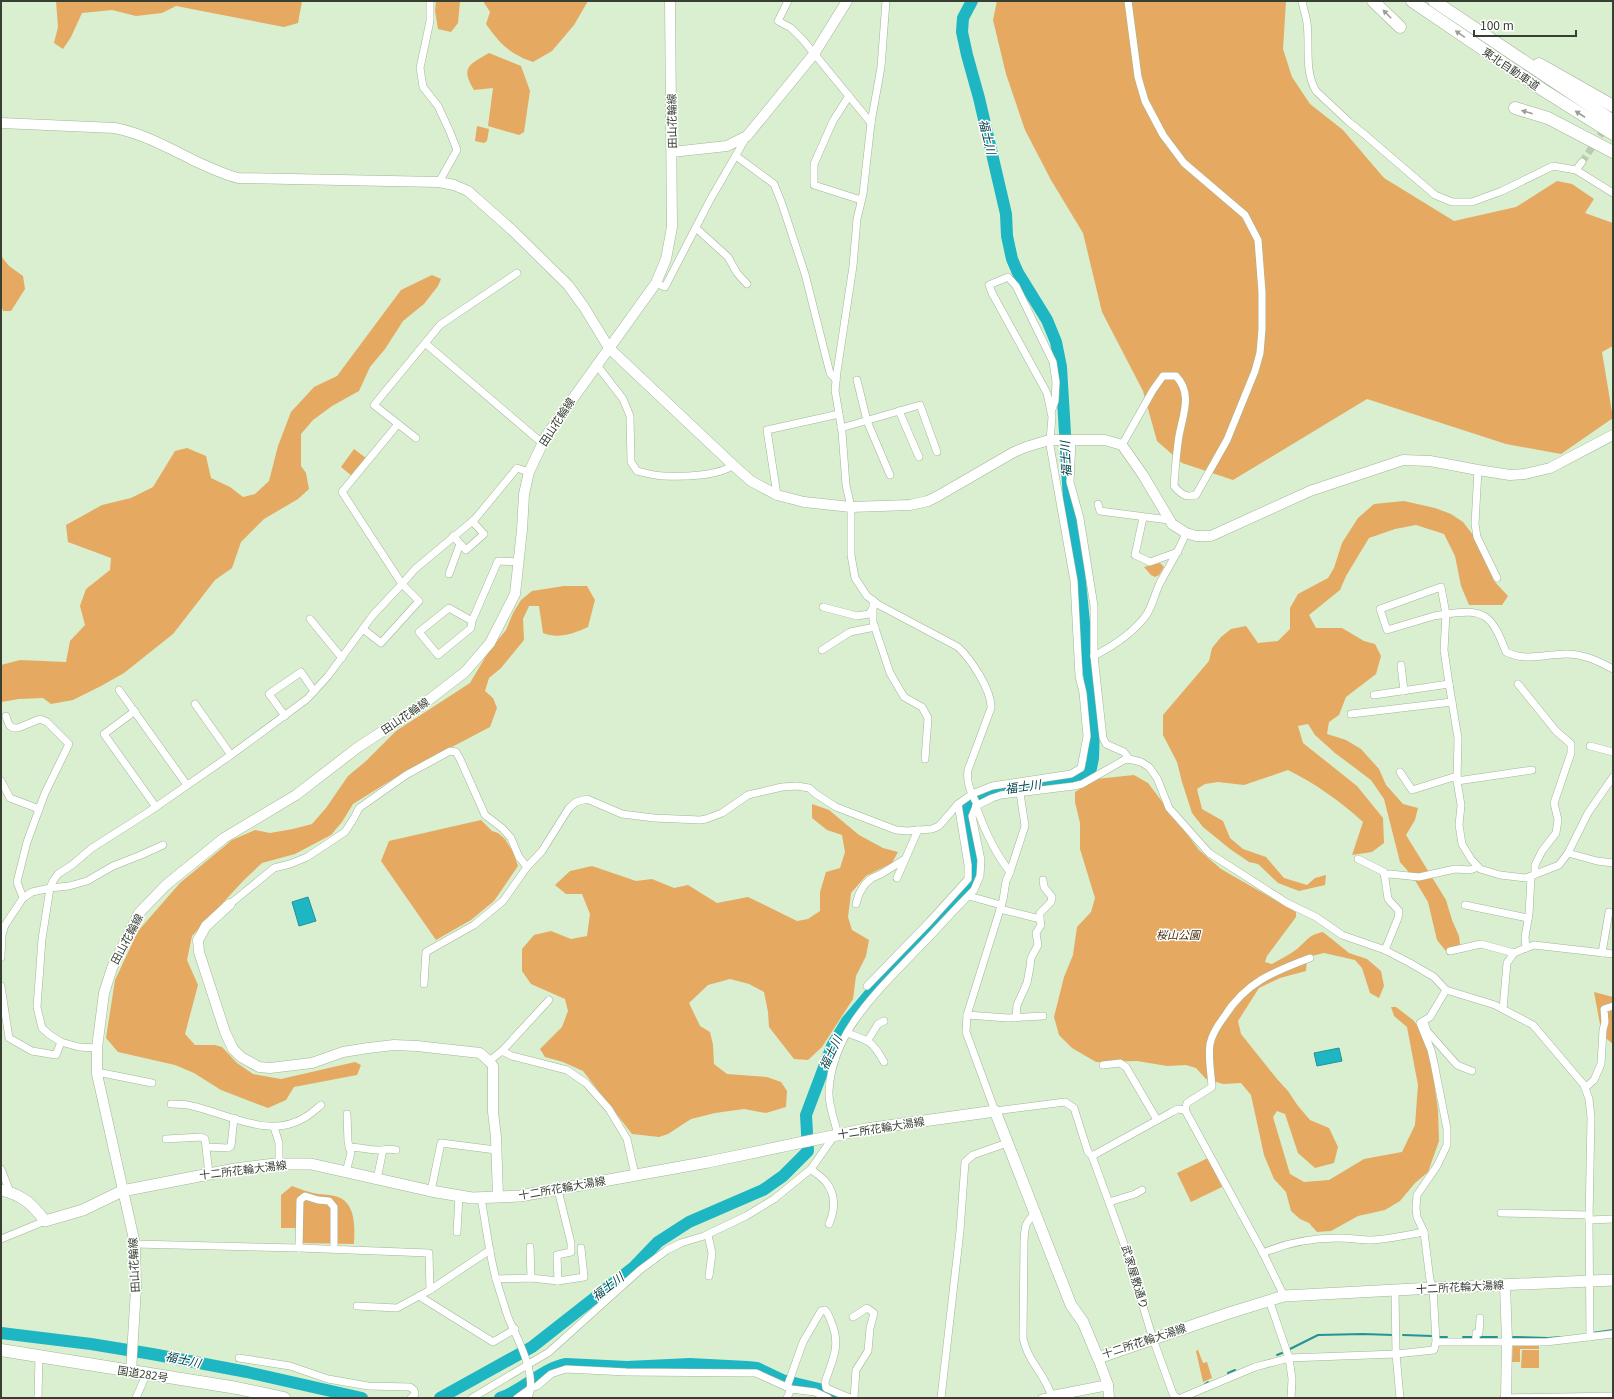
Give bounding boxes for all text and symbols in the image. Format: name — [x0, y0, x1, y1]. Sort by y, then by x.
one-way arrow — [1382, 9, 1392, 19]
scale bar — [1474, 12, 1576, 38]
text: 100 m — [1480, 16, 1514, 33]
one-way arrow — [1455, 30, 1465, 38]
street label: 東北自動車道 — [1480, 43, 1543, 93]
street label: 田山花輪線 — [663, 93, 679, 149]
one-way arrow — [1521, 109, 1533, 115]
one-way arrow — [1574, 110, 1586, 117]
water label: 福士川 — [976, 117, 1002, 158]
street label: 田山花輪線 — [534, 394, 578, 449]
water label: 福士川 — [1055, 439, 1074, 478]
street label: 田山花輪線 — [377, 693, 432, 737]
water label: 福士川 — [1004, 774, 1044, 796]
street label: 田山花輪線 — [106, 910, 146, 967]
park label: 桜山公園 — [1156, 926, 1202, 942]
water label: 福士川 — [814, 1031, 846, 1072]
street label: 十二所花輪大湯線 — [836, 1112, 926, 1142]
street label: 十二所花輪大湯線 — [198, 1156, 288, 1182]
street label: 十二所花輪大湯線 — [517, 1171, 607, 1203]
street label: 田山花輪線 — [124, 1237, 142, 1293]
street label: 武家屋敷通り — [1119, 1243, 1153, 1311]
water label: 福士川 — [588, 1267, 628, 1304]
street label: 十二所花輪大湯線 — [1416, 1276, 1504, 1296]
street label: 十二所花輪大湯線 — [1099, 1319, 1188, 1361]
water label: 福士川 — [164, 1346, 205, 1371]
street label: 国道282号 — [117, 1361, 170, 1385]

